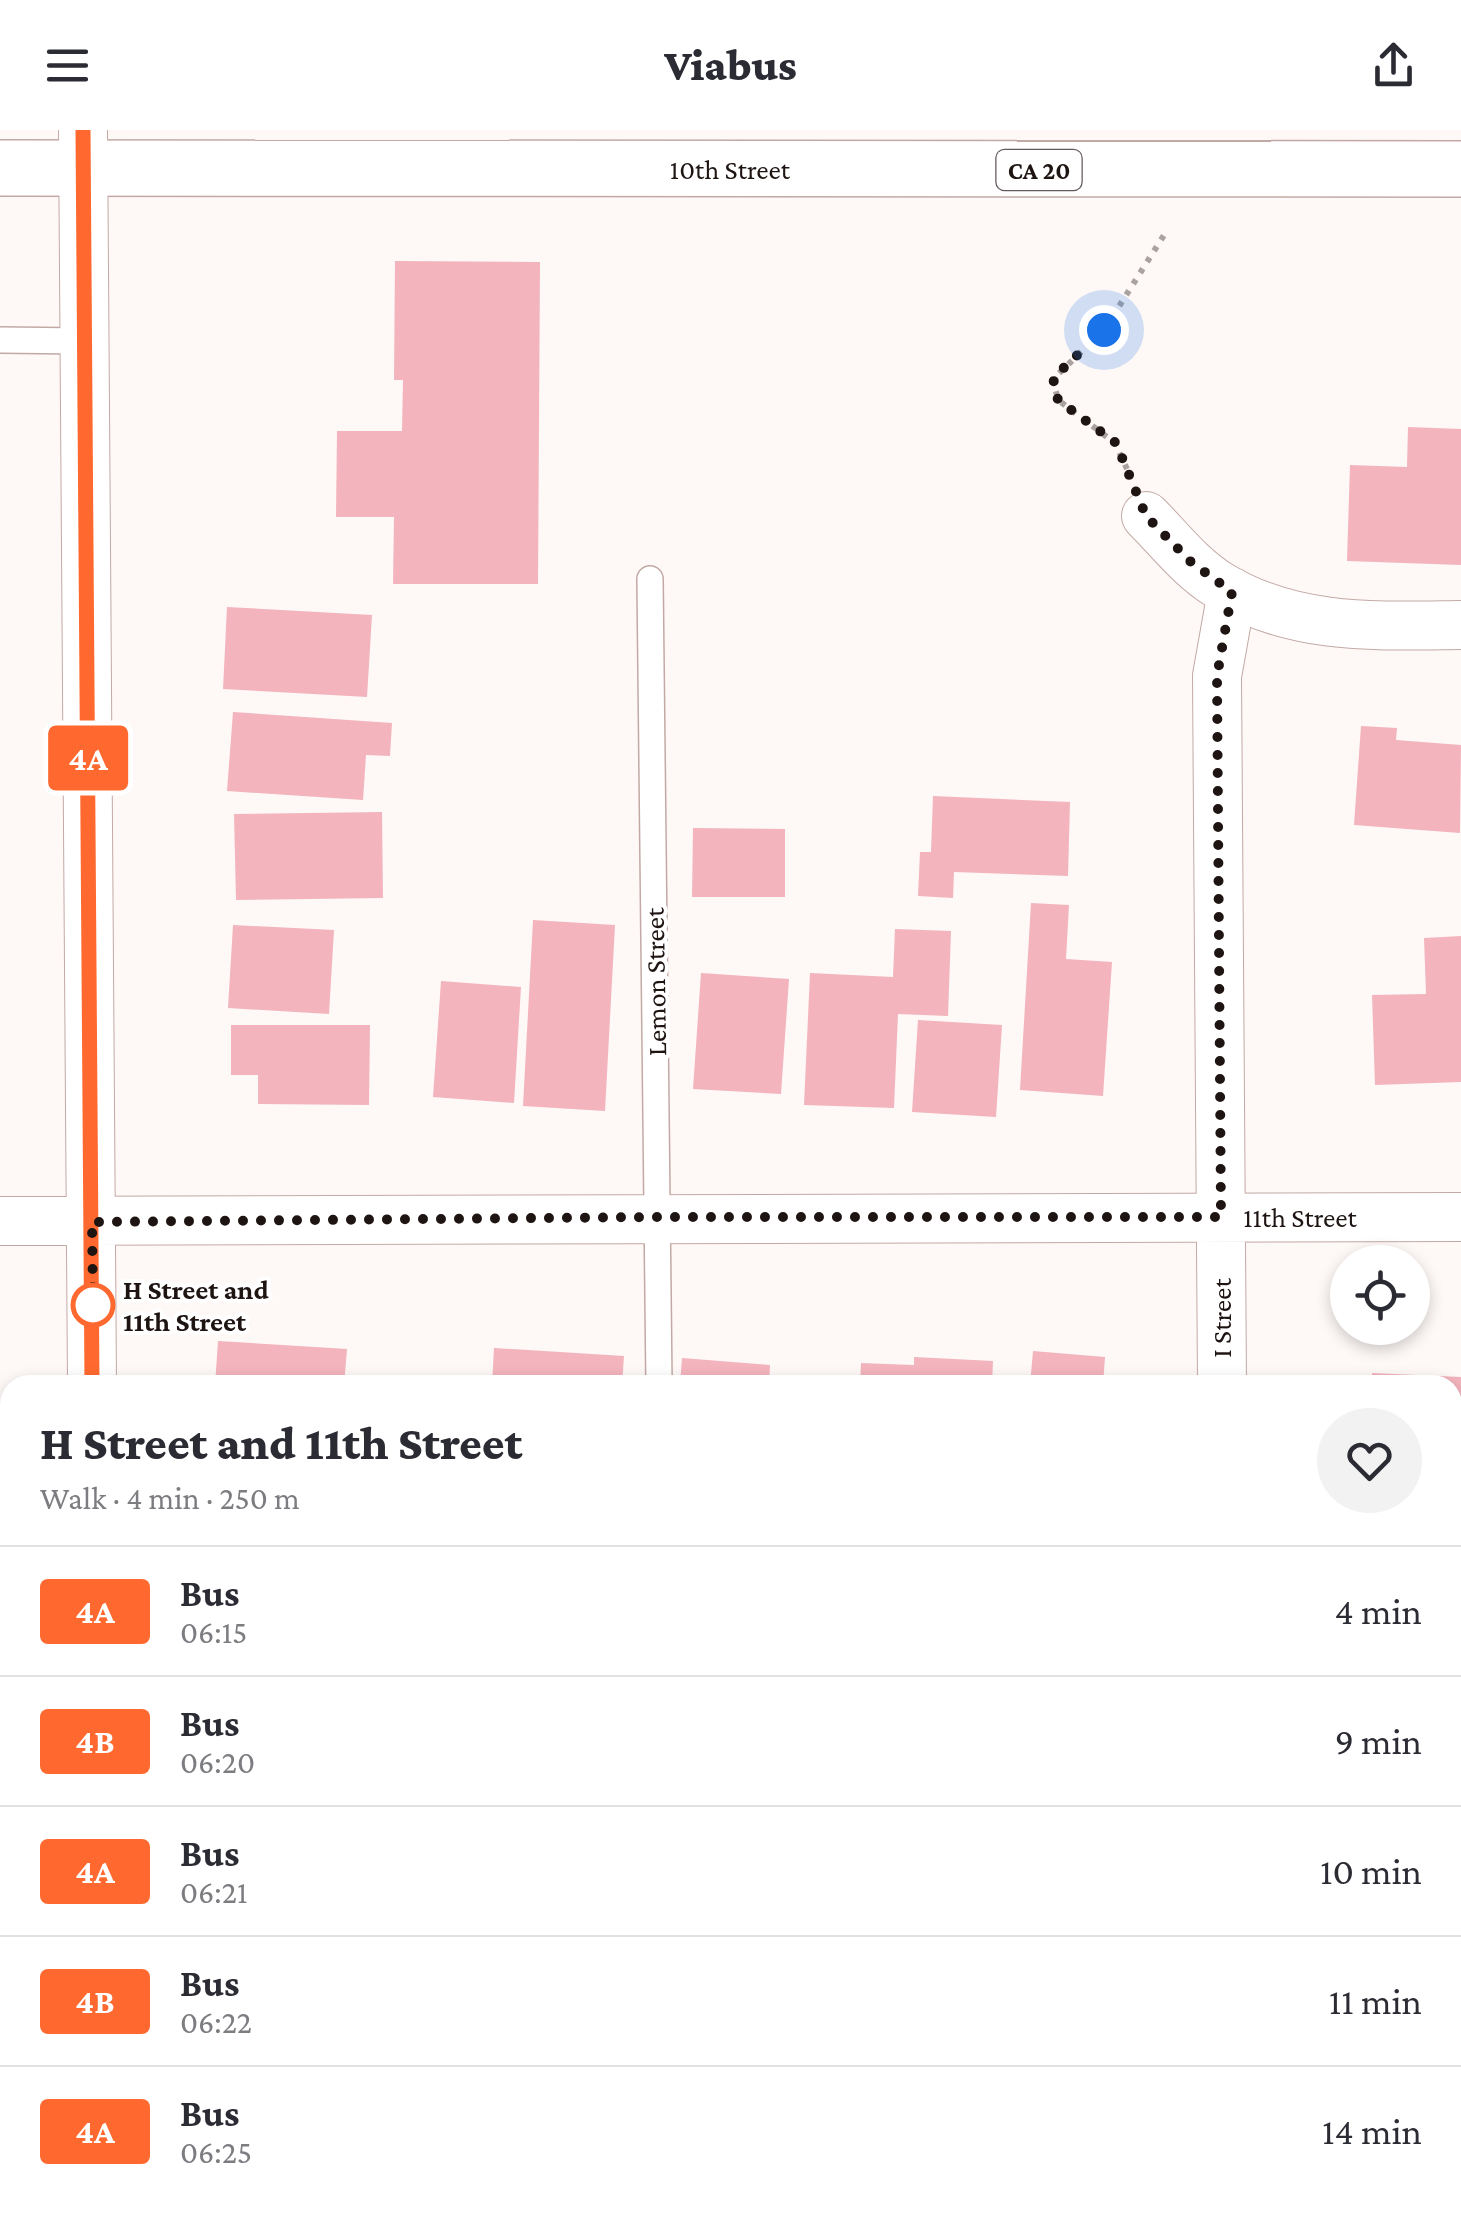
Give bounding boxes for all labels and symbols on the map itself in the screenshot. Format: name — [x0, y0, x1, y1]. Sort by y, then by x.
road number: CA 20 — [996, 150, 1082, 190]
street label: 10th Street — [670, 154, 791, 185]
your location — [1079, 305, 1129, 355]
line badge: 4A — [43, 726, 133, 790]
street label: Lemon Street — [639, 907, 672, 1057]
street label: 11th Street — [1243, 1202, 1358, 1233]
place label: H Street and 11th Street — [123, 1274, 269, 1337]
street label: I Street — [1206, 1278, 1237, 1358]
marker: H Street and 11th Street — [72, 1284, 114, 1326]

